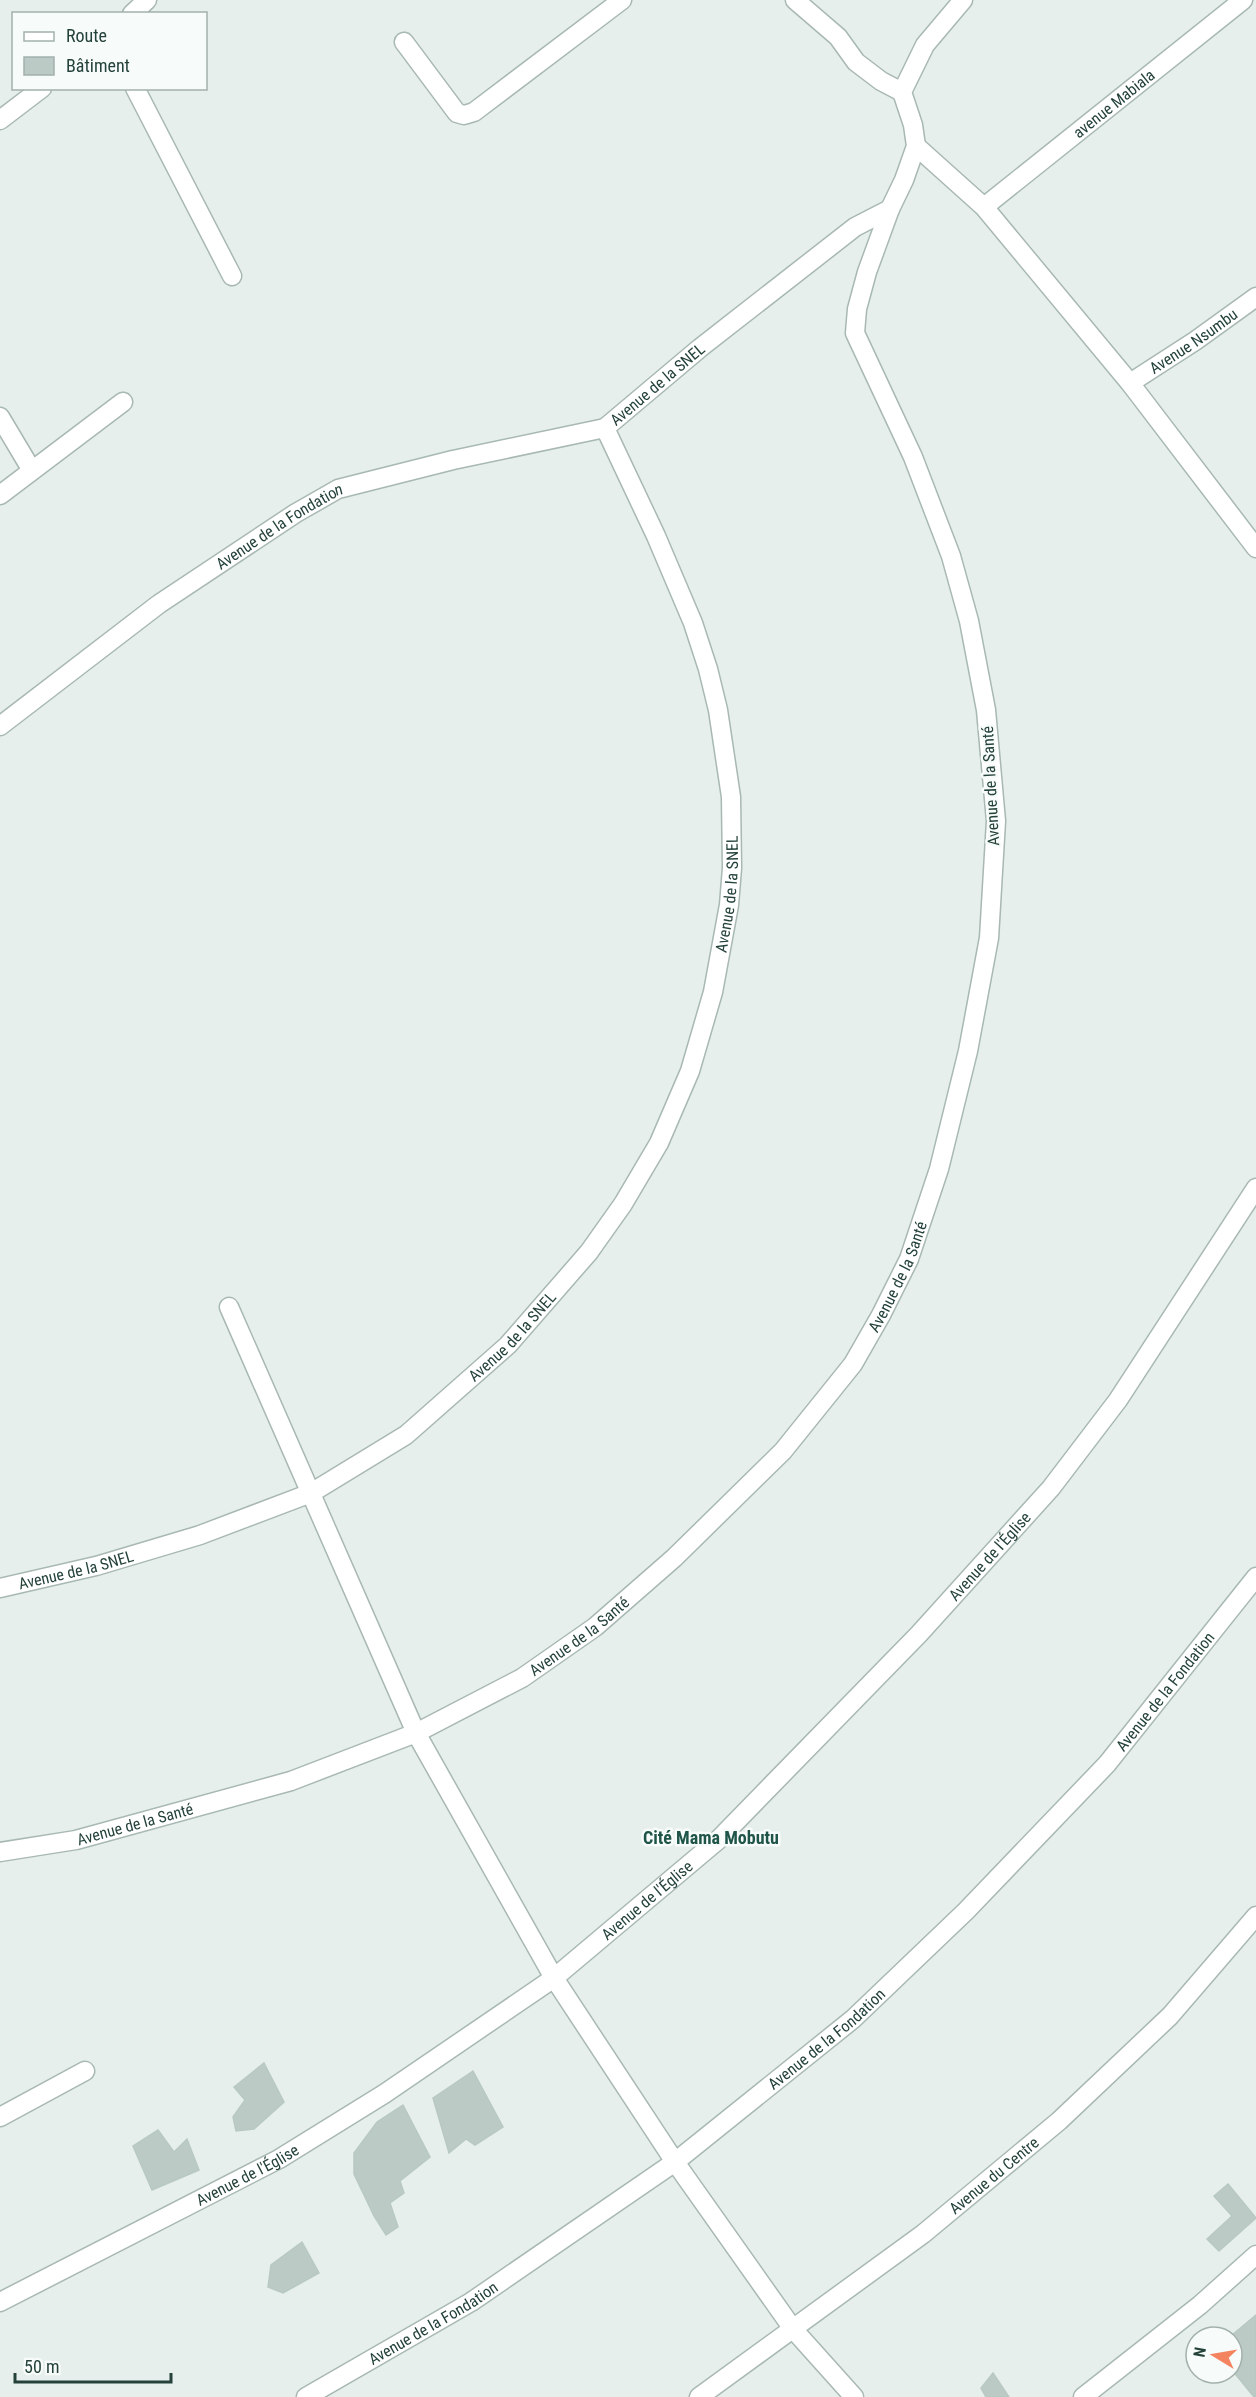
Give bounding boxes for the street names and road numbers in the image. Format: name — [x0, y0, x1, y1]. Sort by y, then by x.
street label: avenue Mabiala — [1069, 65, 1159, 142]
street label: Avenue Nsumbu — [1146, 305, 1241, 378]
street label: Avenue de la SNEL — [606, 339, 709, 430]
street label: Avenue de la Fondation — [212, 479, 345, 574]
street label: Avenue de la Santé — [978, 726, 1003, 846]
street label: Avenue de la SNEL — [711, 835, 742, 954]
street label: Avenue de la Santé — [864, 1219, 931, 1336]
street label: Avenue de la SNEL — [465, 1288, 560, 1385]
street label: Avenue de l'Église — [945, 1508, 1035, 1605]
street label: Avenue de la SNEL — [17, 1546, 136, 1593]
street label: Avenue de la Santé — [526, 1593, 633, 1680]
street label: Avenue de la Fondation — [1112, 1628, 1218, 1755]
street label: Avenue de la Santé — [75, 1799, 195, 1849]
street label: Avenue de l'Église — [598, 1857, 696, 1944]
street label: Avenue de la Fondation — [764, 1985, 889, 2094]
street label: Avenue du Centre — [946, 2133, 1043, 2218]
street label: Avenue de l'Église — [193, 2140, 302, 2210]
street label: Avenue de la Fondation — [365, 2278, 501, 2369]

